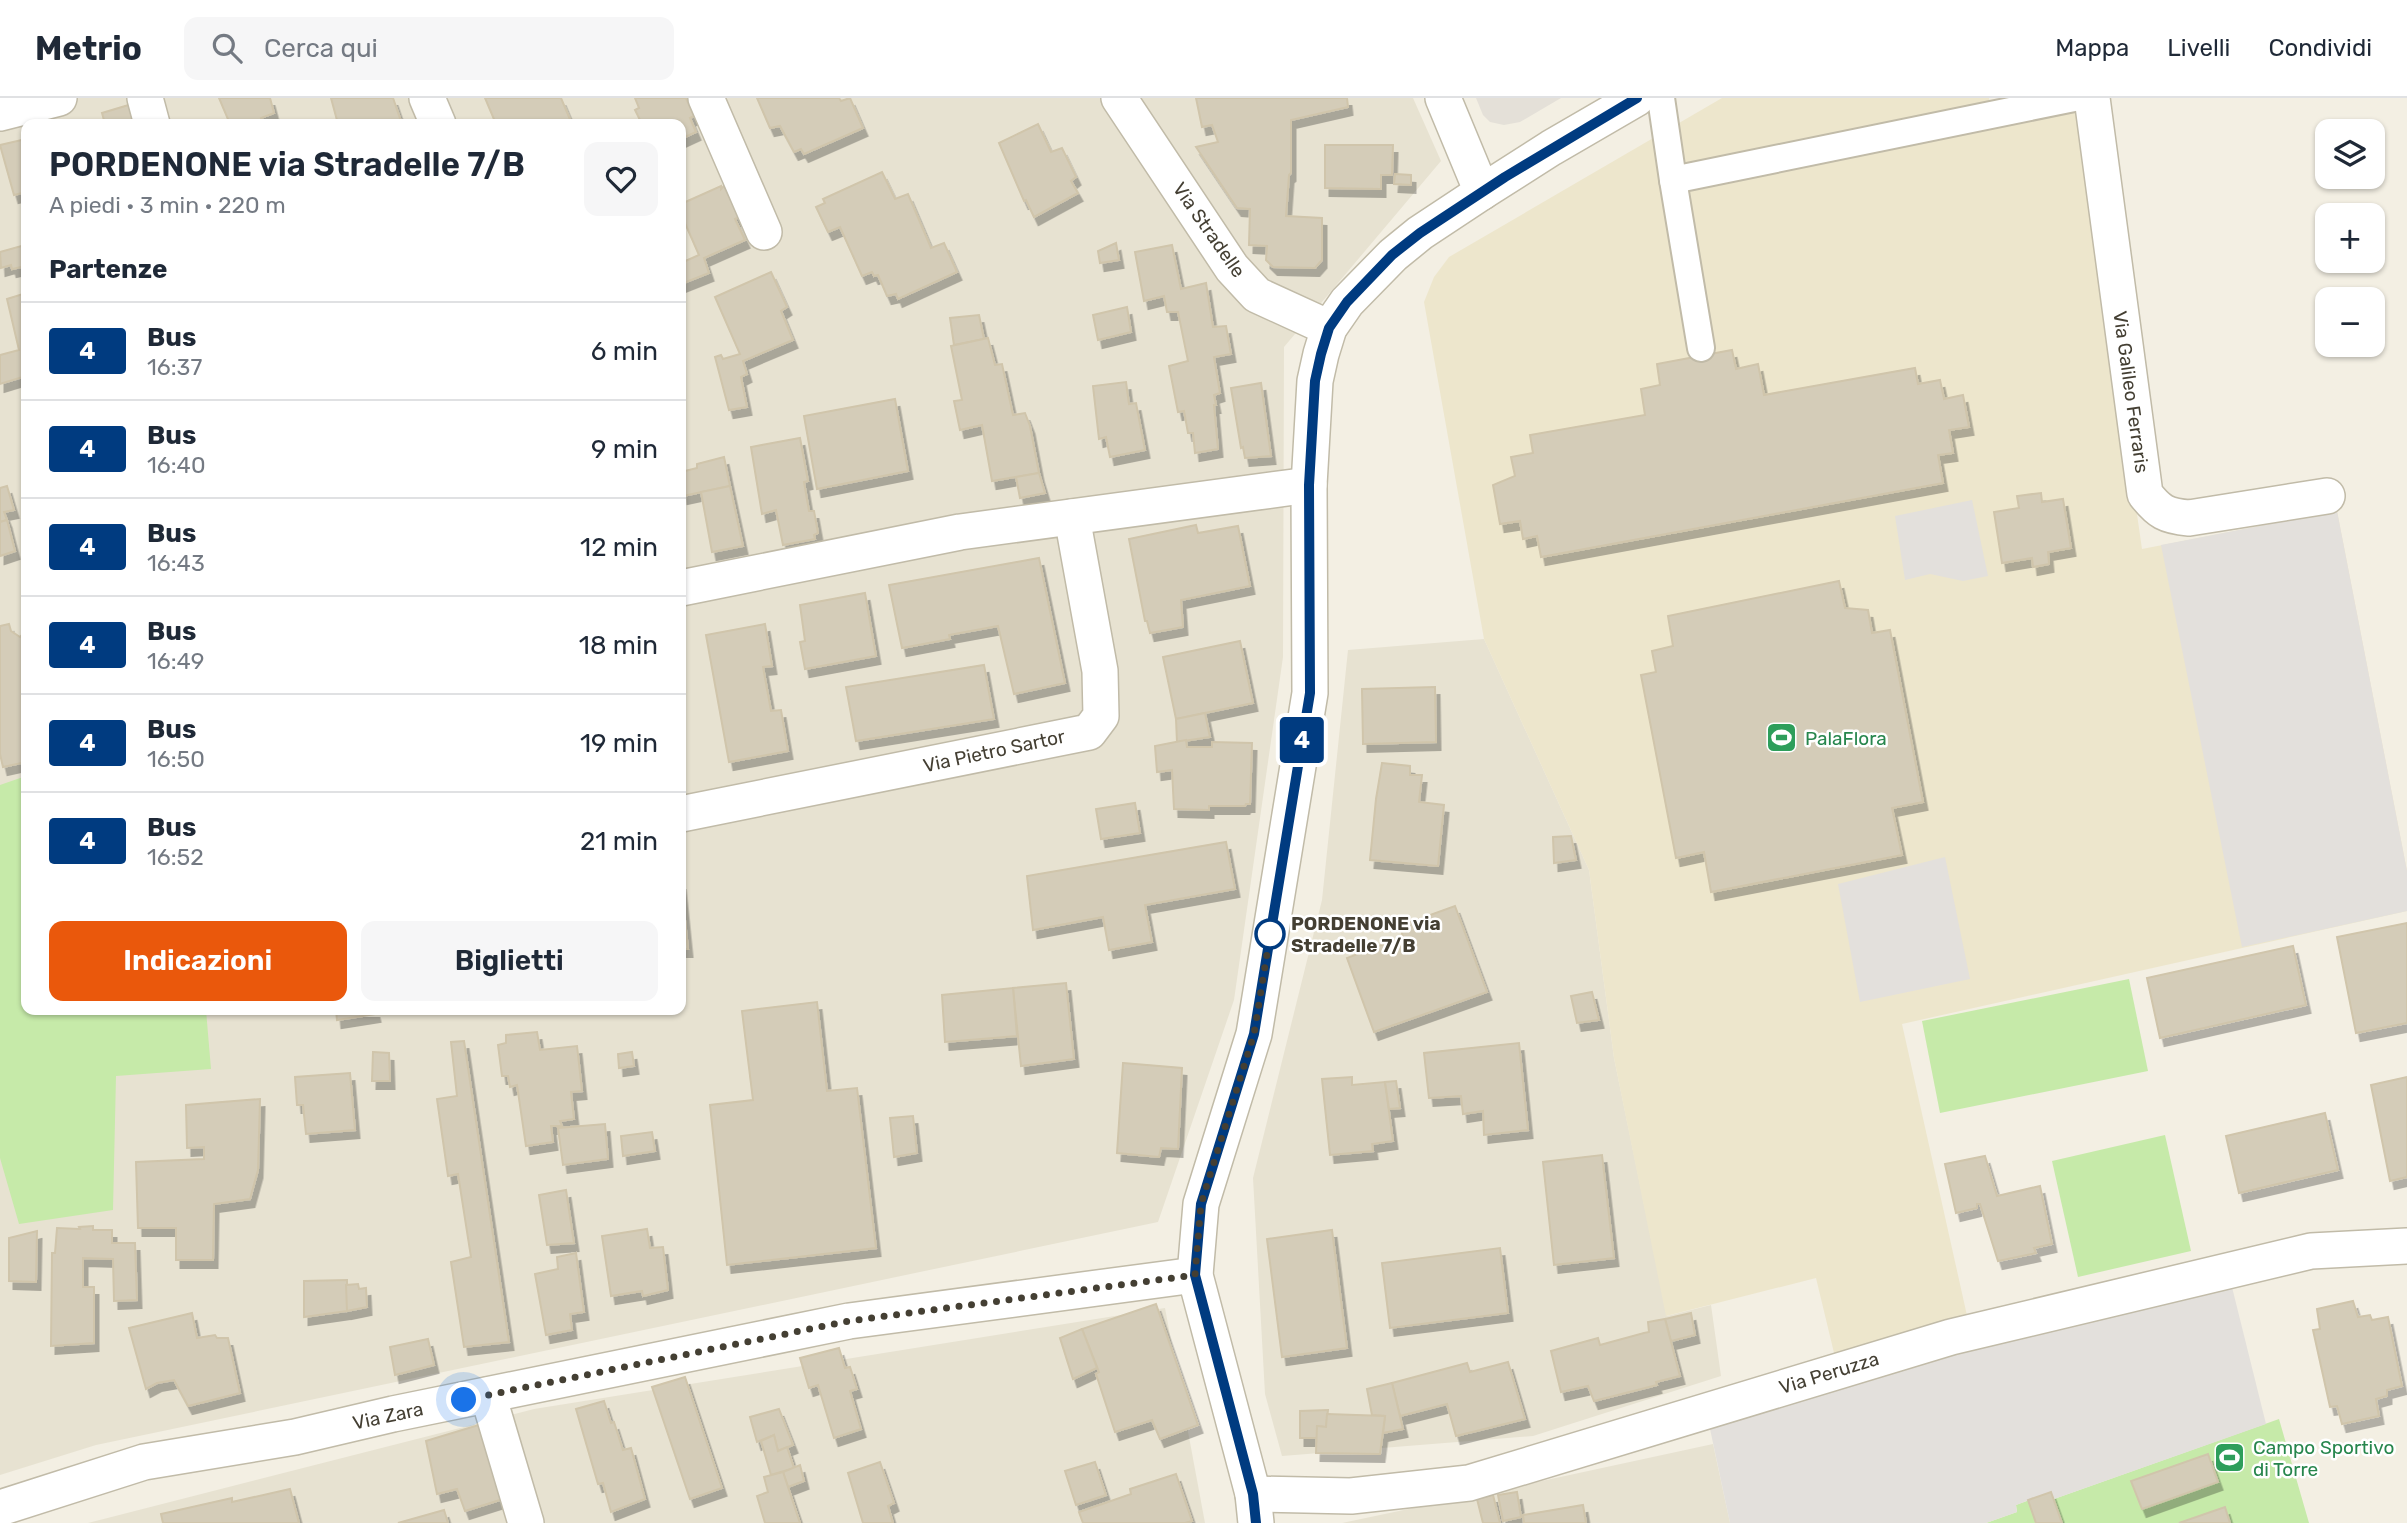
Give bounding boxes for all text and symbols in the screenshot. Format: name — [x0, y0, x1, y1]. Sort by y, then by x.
search box — [184, 17, 674, 80]
text: Metrio — [35, 29, 142, 68]
icon: search — [208, 29, 246, 67]
text: Cerca qui — [264, 33, 378, 64]
text: Mappa — [2055, 34, 2129, 62]
text: Livelli — [2167, 34, 2230, 62]
text: Condividi — [2268, 34, 2372, 62]
map controls — [2315, 119, 2385, 357]
button: layers — [2315, 119, 2385, 189]
button: heart — [584, 142, 658, 216]
text: PORDENONE via Stradelle 7/B — [49, 145, 525, 184]
street label: Via Stradelle — [1168, 178, 1250, 282]
text: A piedi · 3 min · 220 m — [49, 191, 286, 219]
button: + — [2315, 203, 2385, 273]
text: Partenze — [49, 254, 167, 285]
button: − — [2315, 287, 2385, 357]
street label: Via Galileo Ferraris — [2108, 309, 2154, 475]
text: Bus — [147, 322, 196, 353]
text: 6 min — [591, 336, 658, 367]
text: 4 — [79, 337, 96, 365]
text: 16:37 — [147, 353, 202, 381]
text: Bus — [147, 420, 196, 451]
text: 9 min — [591, 434, 658, 465]
text: 4 — [79, 435, 96, 463]
text: 16:40 — [147, 451, 206, 479]
text: Bus — [147, 518, 196, 549]
text: 12 min — [580, 532, 658, 563]
text: 4 — [79, 533, 96, 561]
text: 16:43 — [147, 549, 205, 577]
text: Bus — [147, 616, 196, 647]
text: 18 min — [579, 630, 658, 661]
text: 4 — [79, 631, 96, 659]
text: 16:49 — [147, 647, 204, 675]
text: Bus — [147, 714, 196, 745]
line badge: 4 — [1279, 717, 1325, 763]
sports icon: PalaFlora — [1765, 721, 1799, 755]
street label: Via Pietro Sartor — [921, 725, 1068, 777]
text: 4 — [1294, 726, 1310, 754]
place label: PalaFlora — [1805, 727, 1887, 750]
text: 19 min — [580, 728, 658, 759]
text: 4 — [79, 729, 96, 757]
text: 16:50 — [147, 745, 205, 773]
text: Bus — [147, 812, 196, 843]
text: 21 min — [580, 826, 658, 857]
text: 4 — [79, 827, 96, 855]
text: 16:52 — [147, 843, 204, 871]
place label: PORDENONE via Stradelle 7/B — [1291, 912, 1441, 957]
marker: PORDENONE via Stradelle 7/B — [1255, 919, 1285, 949]
button: Indicazioni — [49, 921, 347, 1001]
button: Biglietti — [361, 921, 658, 1001]
street label: Via Peruzza — [1776, 1347, 1882, 1399]
your location — [446, 1382, 481, 1417]
street label: Via Zara — [351, 1397, 425, 1435]
place label: Campo Sportivo di Torre — [2253, 1436, 2394, 1481]
sports icon: Campo Sportivo di Torre — [2213, 1441, 2247, 1475]

